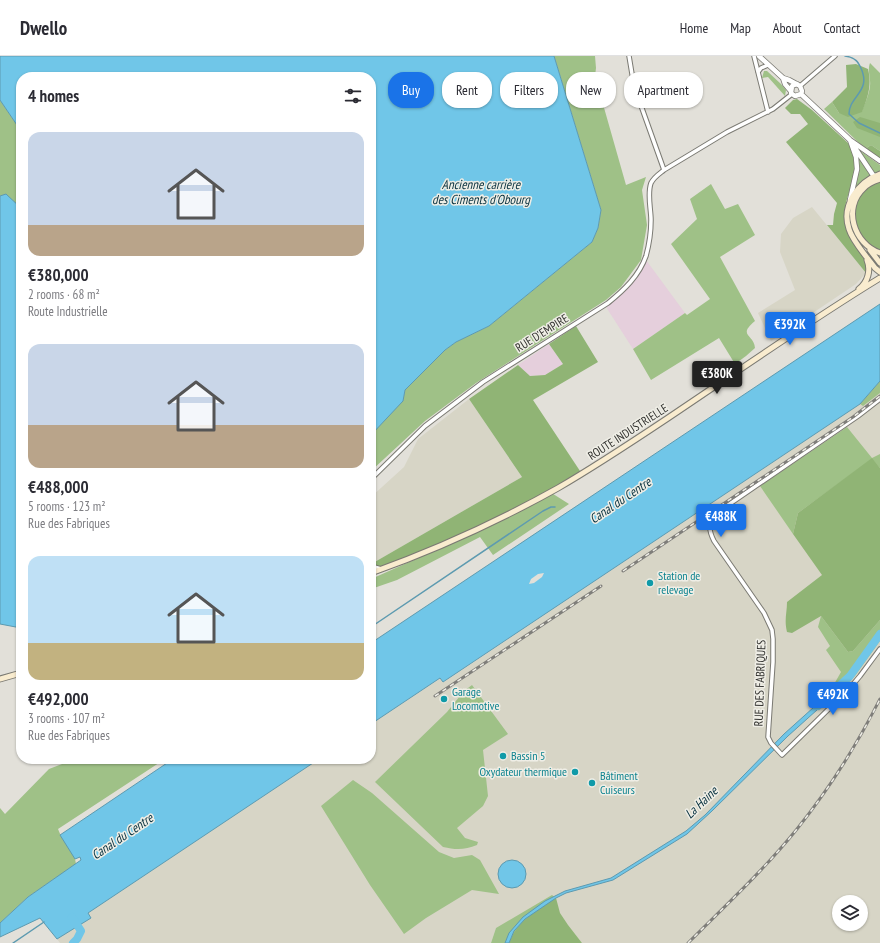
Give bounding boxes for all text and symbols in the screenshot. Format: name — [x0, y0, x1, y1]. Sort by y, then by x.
text: Dwello — [20, 16, 67, 40]
text: Home — [680, 19, 708, 37]
text: Map — [730, 19, 751, 37]
text: About — [773, 19, 802, 37]
text: Contact — [824, 19, 860, 37]
chip: Buy — [388, 72, 434, 108]
chip: Rent — [442, 72, 492, 108]
chip: Filters — [500, 72, 558, 108]
chip: New — [566, 72, 616, 108]
chip: Apartment — [624, 72, 703, 108]
text: 4 homes — [28, 85, 79, 107]
icon: filters — [342, 85, 364, 107]
icon: home — [160, 158, 232, 230]
water label: Ancienne carrière des Ciments d'Obourg — [432, 176, 531, 208]
text: €380,000 — [28, 264, 89, 286]
text: 2 rooms · 68 m² — [28, 286, 100, 303]
text: Route Industrielle — [28, 303, 108, 320]
street label: RUE D'EMPIRE — [512, 310, 571, 355]
pin: €392K — [762, 312, 818, 346]
text: €392K — [774, 316, 806, 333]
pin: €380K — [689, 361, 745, 395]
text: €380K — [701, 365, 733, 382]
icon: home — [160, 370, 232, 442]
street label: ROUTE INDUSTRIELLE — [585, 400, 671, 463]
water label: Canal du Centre — [586, 473, 656, 527]
text: €488,000 — [28, 476, 89, 498]
text: 5 rooms · 123 m² — [28, 498, 106, 515]
pin: €488K — [693, 504, 749, 538]
text: €488K — [705, 508, 737, 525]
text: Rue des Fabriques — [28, 515, 110, 532]
place label: Station de relevage — [658, 568, 700, 597]
marker: Station de relevage — [645, 578, 655, 588]
icon: home — [160, 582, 232, 654]
street label: RUE DES FABRIQUES — [750, 639, 769, 727]
pin: €492K — [805, 682, 861, 716]
place label: Garage Locomotive — [452, 684, 499, 713]
text: €492K — [817, 686, 849, 703]
text: €492,000 — [28, 688, 89, 710]
marker: Garage Locomotive — [439, 694, 449, 704]
text: 3 rooms · 107 m² — [28, 710, 105, 727]
text: Rue des Fabriques — [28, 727, 110, 744]
place label: Bassin 5 — [511, 748, 545, 763]
marker: Bassin 5 — [498, 751, 508, 761]
place label: Oxydateur thermique — [479, 764, 567, 779]
marker: Oxydateur thermique — [570, 767, 580, 777]
place label: Bâtiment Cuiseurs — [600, 768, 638, 797]
marker: Bâtiment Cuiseurs — [587, 778, 597, 788]
water label: La Haine — [681, 781, 723, 822]
water label: Canal du Centre — [88, 809, 158, 863]
map controls — [832, 895, 868, 931]
button: layers — [832, 895, 868, 931]

